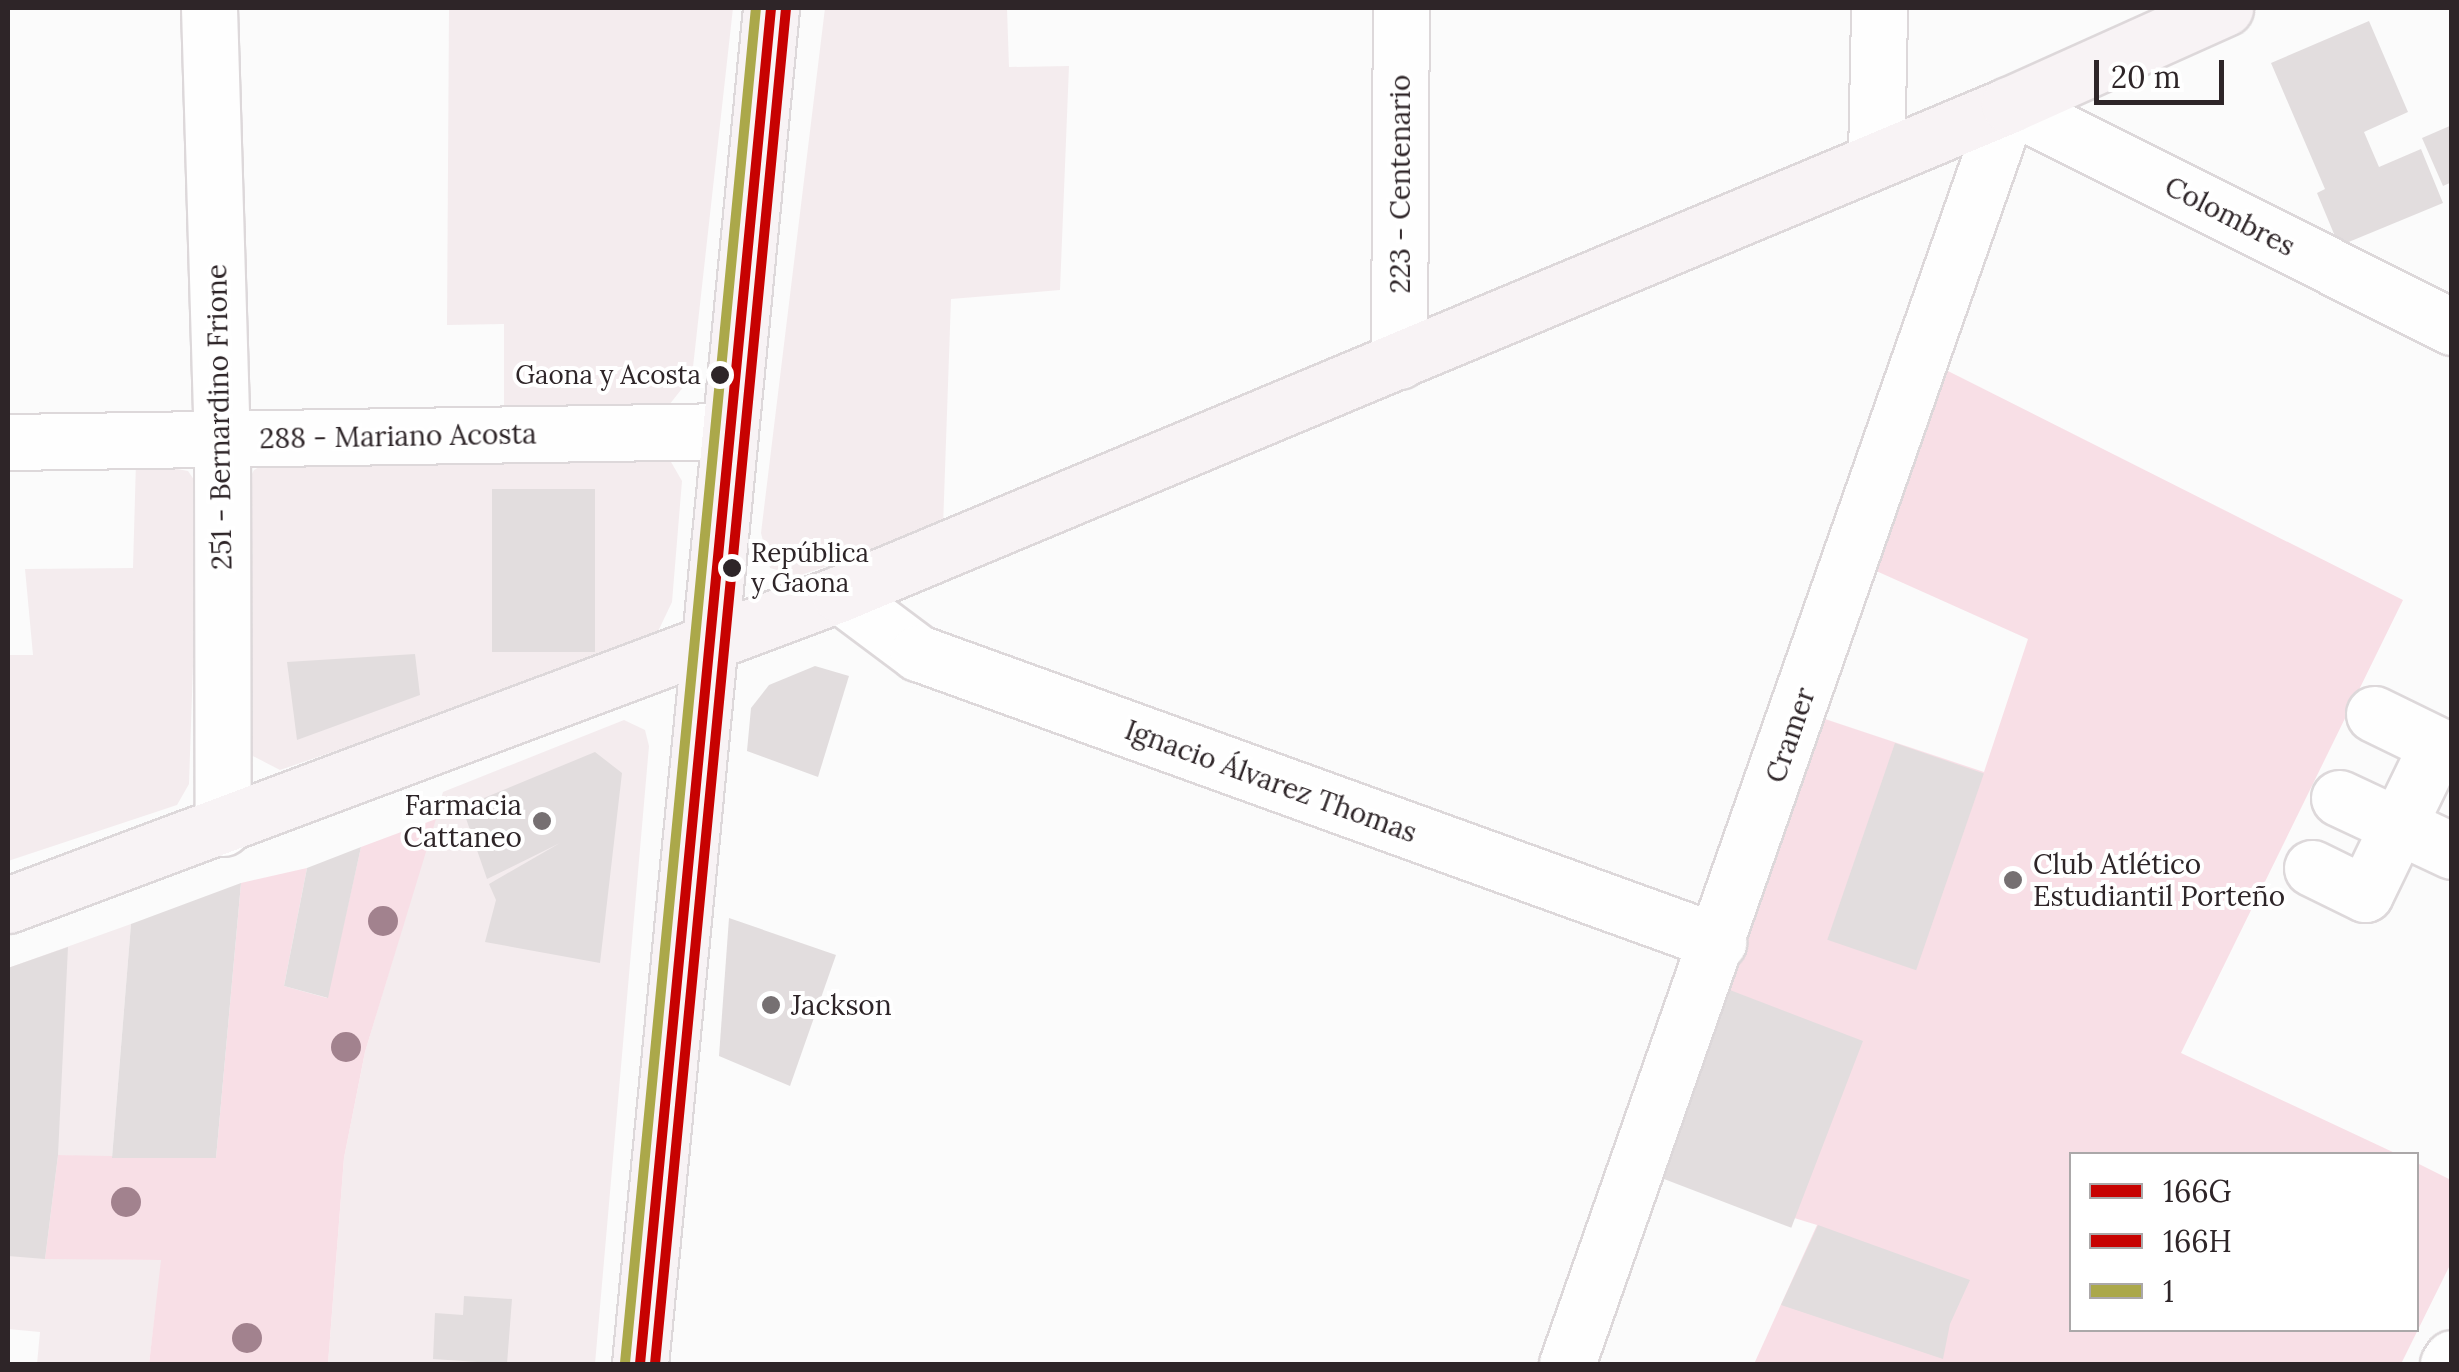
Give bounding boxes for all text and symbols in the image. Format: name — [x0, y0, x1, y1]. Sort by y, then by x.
scale bar — [2099, 40, 2229, 102]
text: 20 m — [2111, 58, 2180, 96]
street label: 223 - Centenario — [1383, 75, 1417, 293]
street label: Colombres — [2159, 169, 2301, 263]
street label: 251 - Bernardino Frione — [200, 264, 238, 570]
place label: Gaona y Acosta — [515, 359, 701, 391]
marker: Gaona y Acosta — [710, 365, 730, 385]
street label: 288 - Mariano Acosta — [259, 417, 537, 455]
place label: República y Gaona — [751, 537, 869, 598]
marker: República y Gaona — [722, 558, 742, 578]
street label: Cramer — [1758, 683, 1822, 787]
street label: Ignacio Álvarez Thomas — [1121, 713, 1421, 849]
place label: Farmacia Cattaneo — [403, 788, 522, 854]
marker: Farmacia Cattaneo — [531, 810, 553, 832]
place label: Club Atlético Estudiantil Porteño — [2033, 847, 2285, 913]
marker: Club Atlético Estudiantil Porteño — [2002, 869, 2024, 891]
place label: Jackson — [791, 988, 892, 1022]
marker: Jackson — [760, 994, 782, 1016]
legend — [2069, 1152, 2419, 1332]
text: 166G — [2163, 1172, 2231, 1210]
text: 166H — [2163, 1222, 2232, 1260]
text: 1 — [2163, 1272, 2174, 1310]

